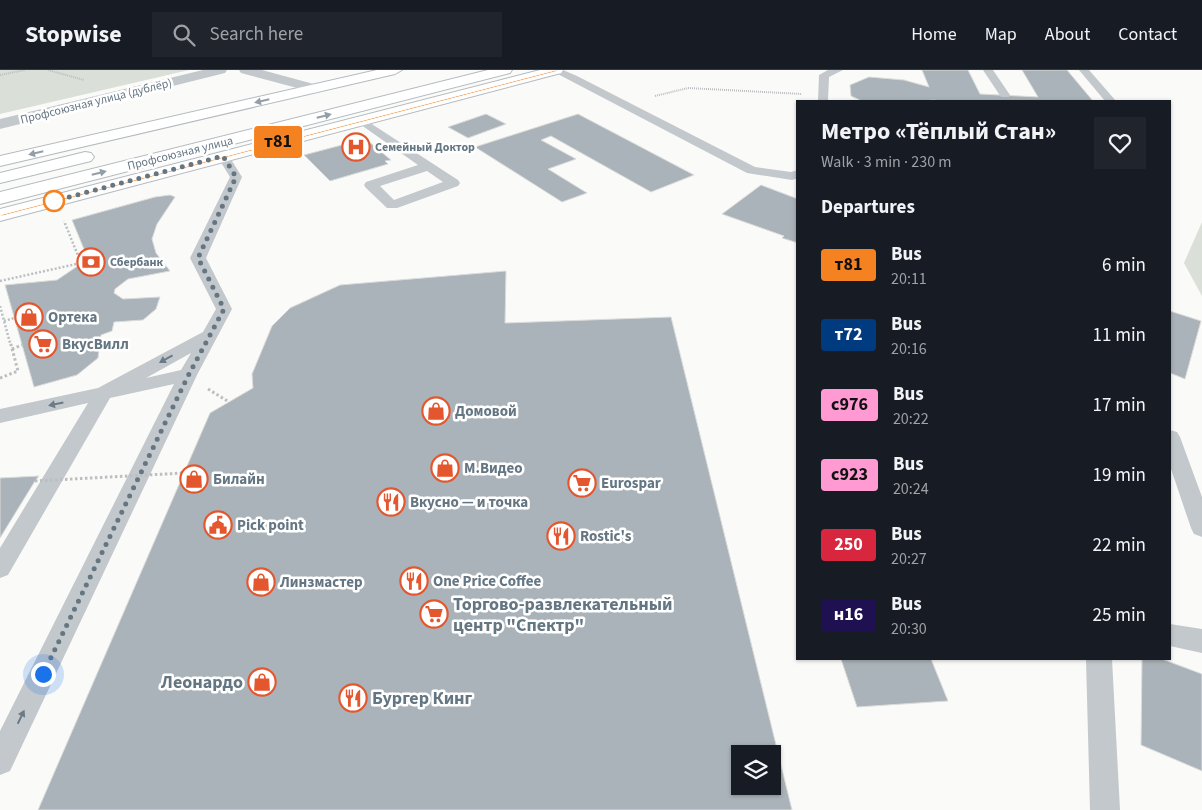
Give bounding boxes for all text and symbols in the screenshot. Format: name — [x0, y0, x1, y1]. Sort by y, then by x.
search box — [152, 12, 502, 57]
text: Stopwise — [25, 17, 122, 52]
icon: search — [170, 21, 198, 49]
text: Search here — [210, 21, 303, 48]
text: Home — [911, 22, 957, 47]
text: Map — [985, 22, 1017, 47]
text: About — [1045, 22, 1090, 47]
text: Contact — [1118, 22, 1177, 47]
street label: Профсоюзная улица (дублёр) — [19, 74, 174, 129]
one-way arrow — [255, 97, 270, 105]
one-way arrow — [317, 112, 332, 120]
text: Метро «Тёплый Стан» — [821, 114, 1056, 149]
button: heart — [1094, 117, 1146, 169]
line badge: т81 — [249, 126, 307, 158]
text: т81 — [264, 129, 292, 154]
street label: Профсоюзная улица — [125, 132, 235, 175]
hospital icon: Семейный Доктор — [341, 132, 371, 162]
place label: Семейный Доктор — [375, 139, 475, 156]
one-way arrow — [28, 149, 43, 157]
text: Walk · 3 min · 230 m — [821, 151, 952, 173]
one-way arrow — [91, 169, 106, 177]
unlabelled marker — [43, 190, 65, 212]
text: Departures — [821, 194, 915, 221]
text: Bus — [891, 241, 922, 268]
bank icon: Сбербанк — [76, 247, 106, 277]
text: т81 — [835, 252, 862, 277]
text: 6 min — [1102, 252, 1146, 279]
place label: Сбербанк — [110, 254, 163, 271]
text: 20:11 — [891, 268, 927, 290]
shop icon: Ортека — [14, 302, 44, 332]
place label: Ортека — [48, 307, 97, 328]
text: Bus — [891, 311, 922, 338]
text: т72 — [835, 322, 862, 347]
text: 11 min — [1092, 322, 1146, 349]
supermarket icon: ВкусВилл — [28, 329, 58, 359]
place label: ВкусВилл — [62, 334, 129, 355]
text: 20:16 — [891, 338, 927, 360]
one-way arrow — [159, 355, 174, 363]
text: Bus — [893, 381, 924, 408]
text: с976 — [831, 392, 868, 417]
text: 17 min — [1092, 392, 1146, 419]
shop icon: Домовой — [421, 396, 451, 426]
one-way arrow — [49, 400, 64, 408]
place label: Домовой — [455, 401, 517, 422]
text: 20:22 — [893, 408, 929, 430]
text: Bus — [893, 451, 924, 478]
shop icon: М.Видео — [430, 453, 460, 483]
place label: М.Видео — [464, 458, 523, 479]
text: с923 — [831, 462, 868, 487]
text: 19 min — [1092, 462, 1146, 489]
shop icon: Билайн — [179, 464, 209, 494]
supermarket icon: Eurospar — [567, 468, 597, 498]
place label: Билайн — [213, 469, 265, 490]
place label: Eurospar — [601, 473, 661, 494]
text: 20:24 — [893, 478, 929, 500]
restaurant icon: Вкусно — и точка — [376, 487, 406, 517]
place label: Вкусно — и точка — [410, 492, 528, 513]
public building icon: Pick point — [203, 510, 233, 540]
place label: Pick point — [237, 515, 304, 536]
restaurant icon: Rostic's — [546, 521, 576, 551]
text: Bus — [891, 521, 922, 548]
place label: Rostic's — [580, 526, 632, 547]
text: 250 — [834, 532, 863, 557]
text: 22 min — [1092, 532, 1146, 559]
text: 20:27 — [891, 548, 927, 570]
restaurant icon: One Price Coffee — [399, 566, 429, 596]
shop icon: Линзмастер — [246, 567, 276, 597]
place label: One Price Coffee — [433, 571, 541, 592]
place label: Линзмастер — [279, 572, 363, 593]
text: Bus — [891, 591, 922, 618]
place label: Торгово-развлекательный центр "Спектр" — [453, 592, 672, 638]
supermarket icon: Торгово-развлекательный центр "Спектр" — [419, 599, 449, 629]
text: н16 — [834, 602, 863, 627]
text: 25 min — [1092, 602, 1146, 629]
text: 20:30 — [891, 618, 927, 640]
your location — [31, 662, 56, 687]
shop icon: Леонардо — [247, 667, 277, 697]
place label: Леонардо — [160, 670, 243, 695]
restaurant icon: Бургер Кинг — [338, 683, 368, 713]
place label: Бургер Кинг — [372, 686, 473, 711]
one-way arrow — [17, 710, 25, 725]
map controls — [731, 745, 781, 795]
button: layers — [731, 745, 781, 795]

